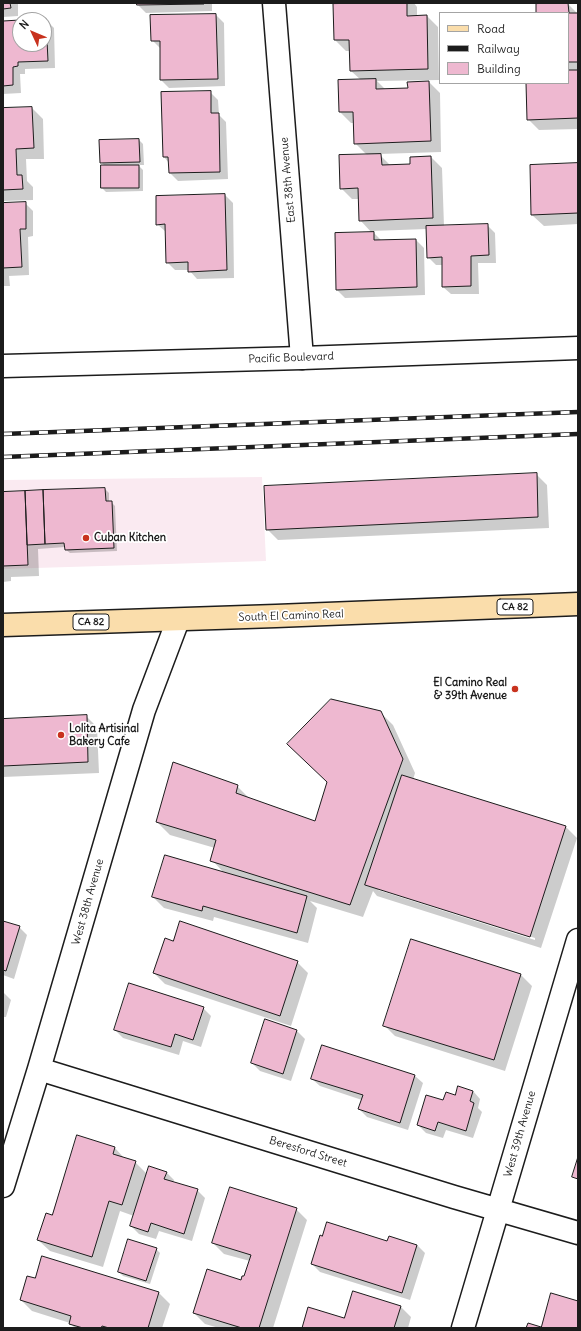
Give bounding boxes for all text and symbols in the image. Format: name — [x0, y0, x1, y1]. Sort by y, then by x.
north arrow — [12, 12, 52, 52]
legend — [439, 12, 569, 84]
text: N — [16, 17, 32, 32]
text: Road — [477, 21, 505, 36]
text: Railway — [477, 41, 520, 56]
text: Building — [477, 61, 521, 76]
street label: East 38th Avenue — [278, 137, 298, 223]
street label: Pacific Boulevard — [248, 350, 334, 366]
place label: Cuban Kitchen — [94, 531, 166, 545]
marker: Cuban Kitchen — [81, 533, 91, 543]
road number: CA 82 — [497, 599, 533, 615]
street label: South El Camino Real — [238, 608, 344, 624]
road number: CA 82 — [73, 614, 109, 630]
place label: El Camino Real & 39th Avenue — [433, 676, 507, 702]
marker: El Camino Real & 39th Avenue — [510, 684, 520, 694]
place label: Lolita Artisinal Bakery Cafe — [69, 722, 139, 748]
marker: Lolita Artisinal Bakery Cafe — [56, 730, 66, 740]
street label: West 38th Avenue — [69, 857, 107, 947]
street label: West 39th Avenue — [501, 1089, 539, 1179]
street label: Beresford Street — [267, 1134, 349, 1170]

